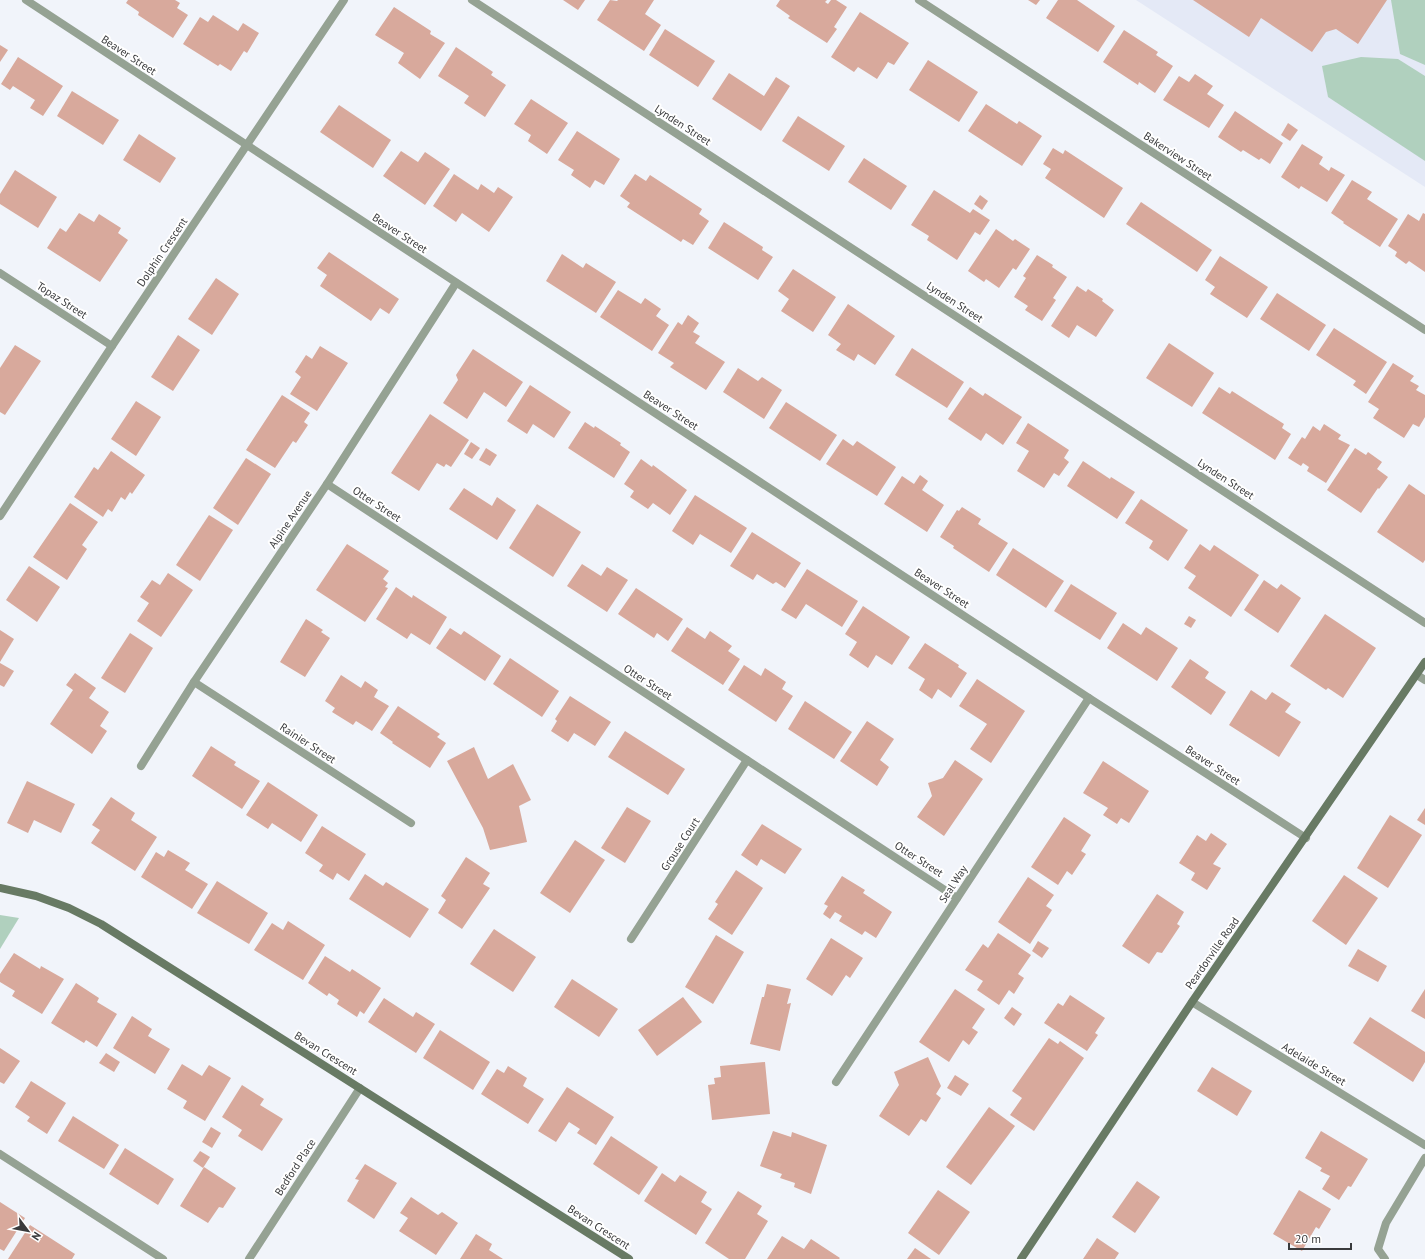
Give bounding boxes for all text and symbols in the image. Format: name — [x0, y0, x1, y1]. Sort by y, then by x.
street label: Beaver Street — [99, 32, 159, 78]
street label: Lynden Street — [652, 102, 714, 149]
street label: Bakerview Street — [1141, 129, 1215, 184]
street label: Beaver Street — [370, 210, 430, 256]
street label: Dolphin Crescent — [134, 215, 190, 289]
street label: Topaz Street — [34, 278, 90, 322]
street label: Lynden Street — [924, 279, 986, 326]
street label: Beaver Street — [641, 387, 701, 433]
street label: Lynden Street — [1195, 456, 1257, 503]
street label: Otter Street — [350, 483, 404, 525]
street label: Alpine Avenue — [265, 487, 315, 551]
street label: Beaver Street — [912, 565, 972, 611]
street label: Otter Street — [621, 661, 675, 703]
street label: Rainier Street — [277, 720, 339, 766]
street label: Beaver Street — [1183, 742, 1243, 788]
street label: Grouse Court — [658, 814, 703, 873]
street label: Otter Street — [892, 838, 946, 880]
street label: Seal Way — [936, 862, 971, 905]
street label: Peardonville Road — [1182, 914, 1242, 992]
street label: Bevan Crescent — [292, 1028, 360, 1078]
street label: Adelaide Street — [1279, 1039, 1349, 1089]
street label: Bedford Place — [271, 1136, 319, 1198]
street label: Bevan Crescent — [565, 1202, 633, 1253]
north arrow — [8, 1211, 48, 1251]
scale bar — [1289, 1225, 1351, 1251]
text: N — [29, 1230, 44, 1243]
text: 20 m — [1295, 1231, 1321, 1246]

